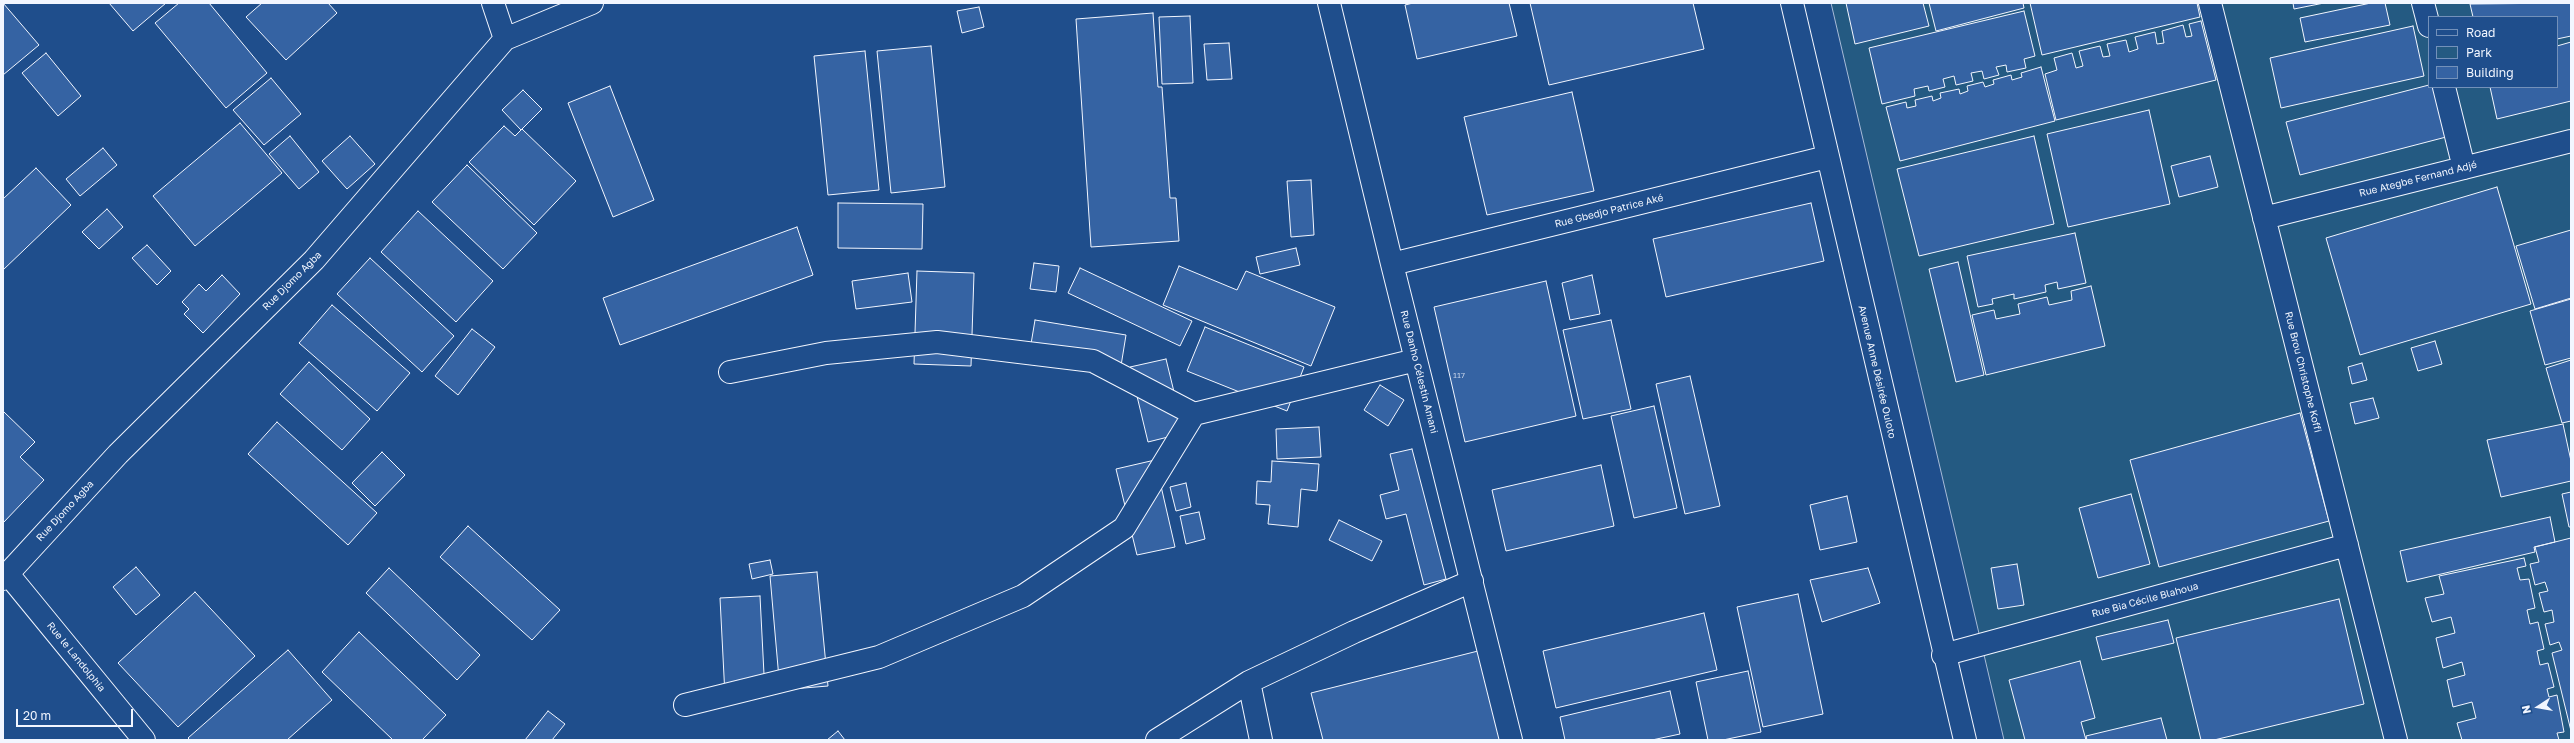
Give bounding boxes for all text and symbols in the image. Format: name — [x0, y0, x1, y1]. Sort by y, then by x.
legend — [2428, 16, 2558, 88]
text: Road — [2466, 25, 2495, 40]
text: Park — [2466, 45, 2492, 60]
text: Building — [2466, 65, 2514, 80]
street label: Rue Ategbe Fernand Adjé — [2358, 159, 2478, 199]
street label: Rue Gbedjo Patrice Aké — [1553, 192, 1665, 230]
street label: Rue Djomo Agba — [260, 249, 324, 313]
street label: Avenue Anne Désirée Ouloto — [1856, 304, 1898, 440]
street label: Rue Danho Célestin Amani — [1398, 309, 1440, 435]
street label: Rue Brou Christophe Koffi — [2282, 310, 2324, 434]
house number: 117 — [1453, 370, 1465, 380]
street label: Rue Djomo Agba — [34, 478, 96, 544]
street label: Rue Bia Cécile Blahoua — [2090, 580, 2200, 620]
street label: Rue le Landolphia — [44, 620, 108, 694]
north arrow — [2518, 687, 2558, 727]
scale bar — [18, 701, 135, 727]
text: N — [2519, 704, 2533, 715]
text: 20 m — [23, 708, 51, 723]

